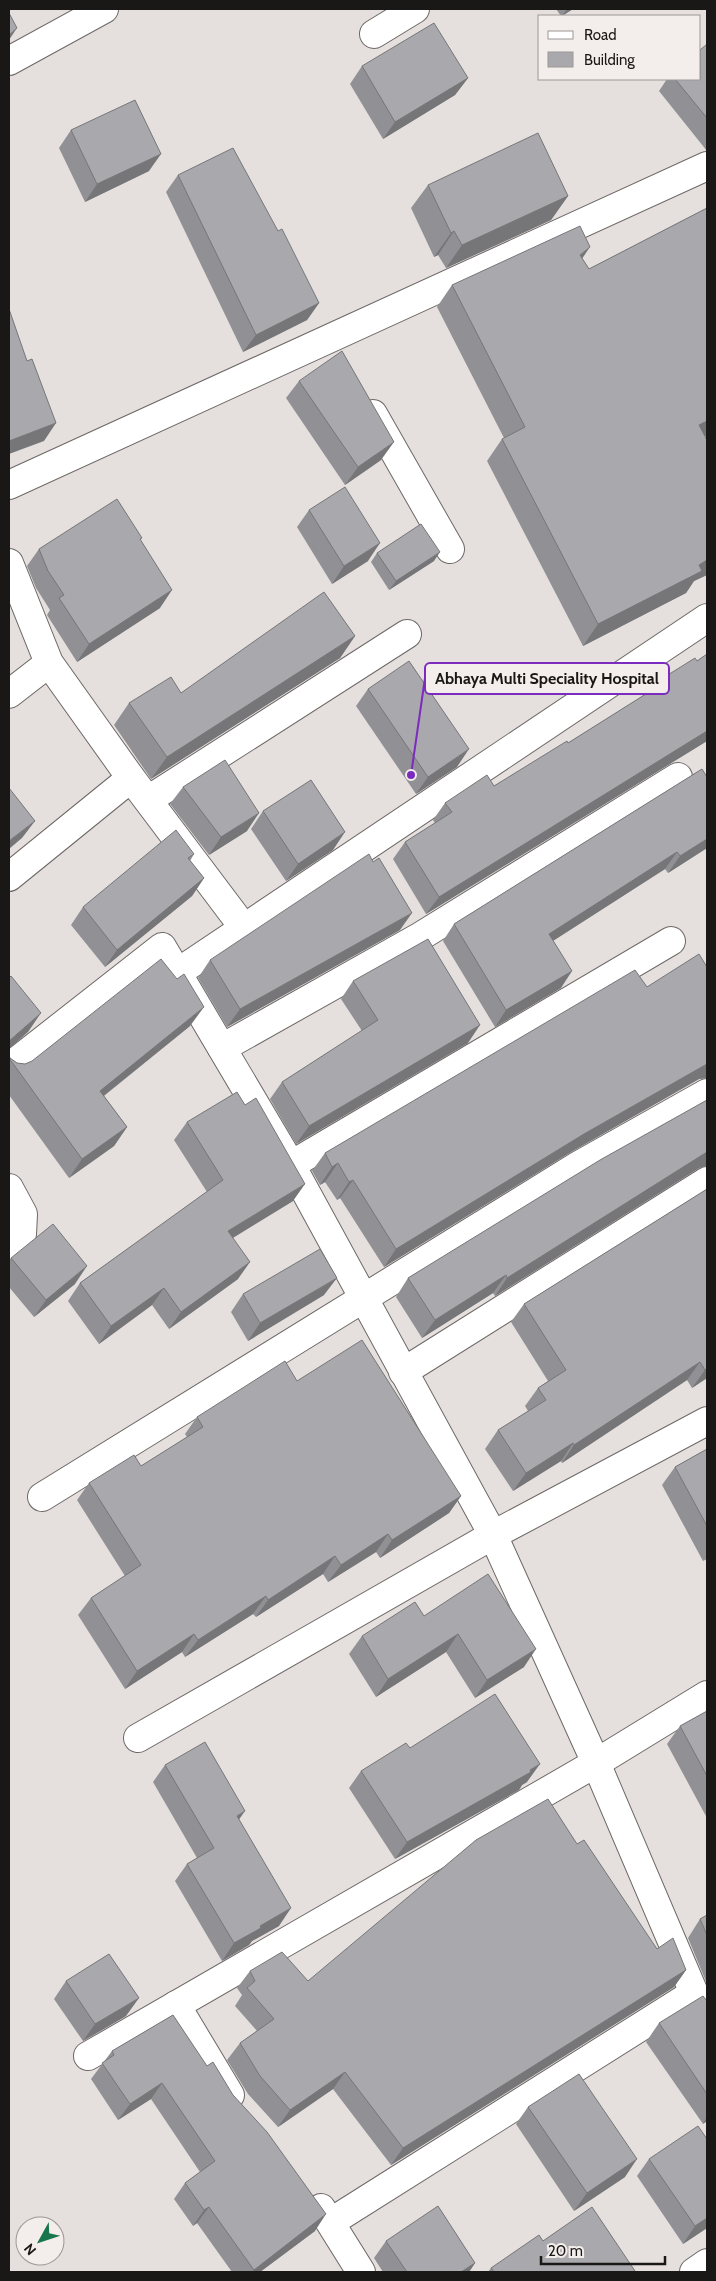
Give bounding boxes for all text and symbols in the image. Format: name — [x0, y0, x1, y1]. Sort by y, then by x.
legend — [538, 15, 701, 80]
text: Road — [584, 26, 617, 44]
text: Building — [584, 51, 635, 69]
callout: Abhaya Multi Speciality Hospital — [425, 663, 669, 694]
text: Abhaya Multi Speciality Hospital — [435, 669, 659, 688]
north arrow — [15, 2216, 65, 2266]
scale bar — [541, 2234, 665, 2266]
text: N — [20, 2240, 40, 2259]
text: 20 m — [548, 2242, 583, 2260]

